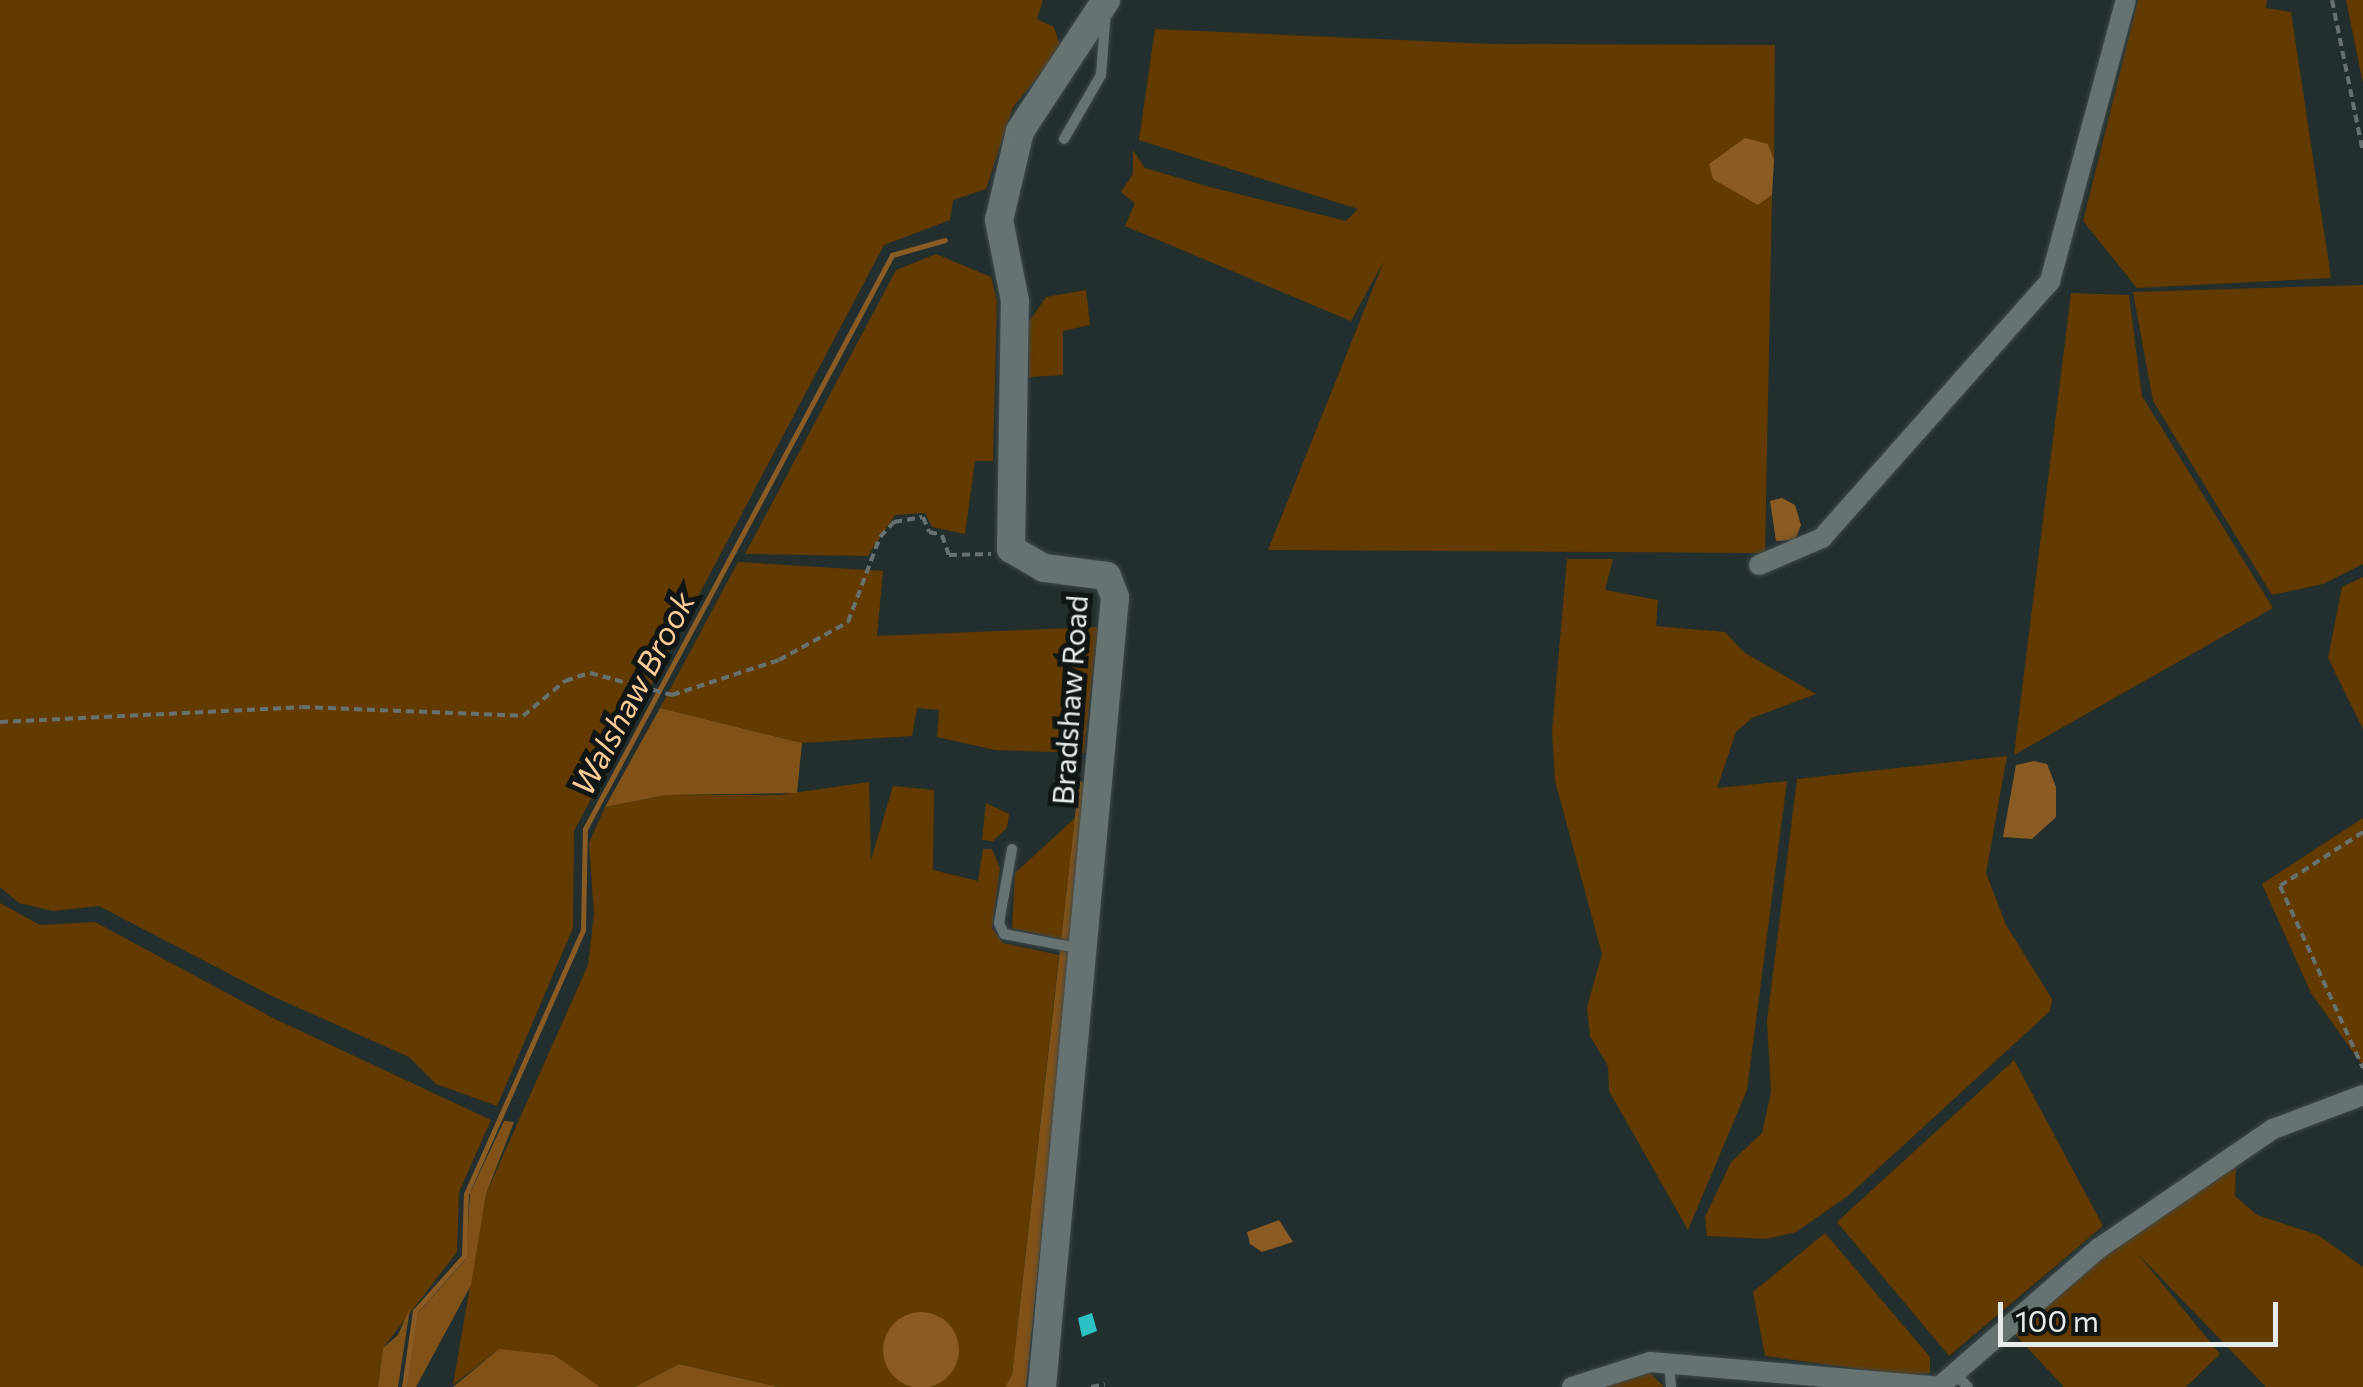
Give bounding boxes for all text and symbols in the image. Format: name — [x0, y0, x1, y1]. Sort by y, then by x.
water label: Walshaw Brook — [562, 585, 702, 801]
street label: Bradshaw Road — [1044, 594, 1094, 806]
scale bar — [2003, 1282, 2283, 1344]
text: 100 m — [2015, 1301, 2099, 1338]

